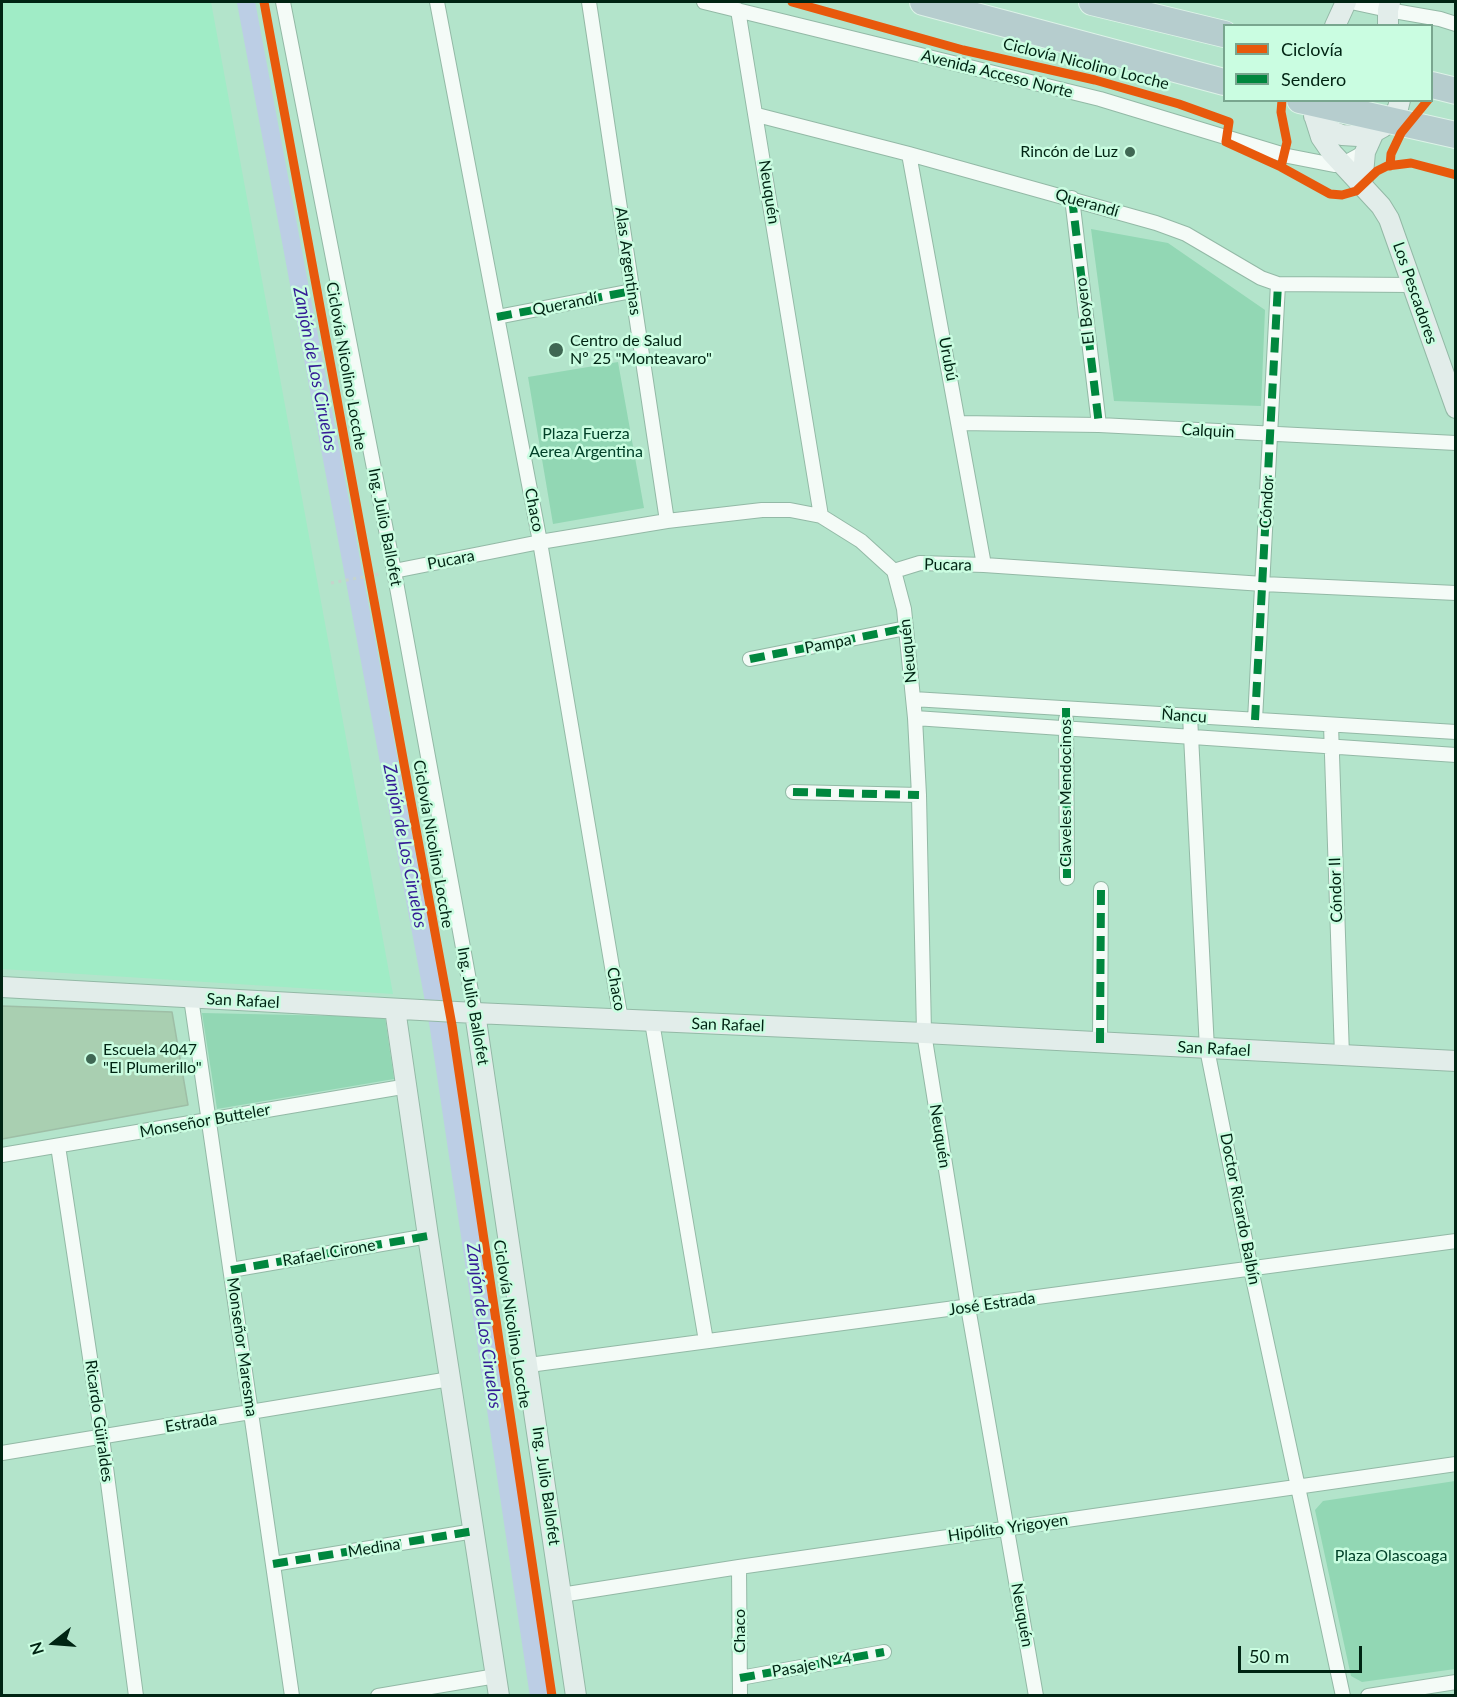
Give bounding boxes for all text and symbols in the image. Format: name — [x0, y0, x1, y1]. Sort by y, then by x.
legend — [1223, 24, 1433, 102]
street label: Ciclovía Nicolino Locche — [1001, 34, 1171, 94]
text: Ciclovía — [1281, 38, 1343, 60]
street label: Avenida Acceso Norte — [919, 46, 1075, 102]
text: Sendero — [1281, 68, 1346, 90]
place label: Rincón de Luz — [1020, 142, 1118, 162]
marker: Rincón de Luz — [1123, 145, 1137, 159]
street label: Neuquén — [754, 159, 784, 225]
street label: Querandí — [1053, 185, 1121, 221]
street label: Alas Argentinas — [611, 206, 645, 316]
street label: Los Pescadores — [1389, 239, 1441, 347]
street label: El Boyero — [1071, 277, 1099, 345]
street label: Ciclovía Nicolino Locche — [322, 280, 370, 452]
water label: Zanjón de Los Ciruelos — [288, 285, 342, 453]
street label: Querandí — [531, 288, 599, 320]
place label: Centro de Salud Nº 25 "Monteavaro" — [570, 331, 712, 369]
street label: Urubú — [934, 335, 962, 383]
marker: Centro de Salud Nº 25 "Monteavaro" — [547, 341, 565, 359]
street label: Calquin — [1181, 420, 1235, 442]
park label: Plaza Fuerza Aerea Argentina — [529, 424, 643, 462]
street label: Ing. Julio Ballofet — [364, 466, 406, 588]
street label: Cóndor — [1256, 475, 1278, 529]
street label: Chaco — [520, 487, 548, 533]
street label: Pucara — [426, 546, 476, 574]
street label: Pucara — [924, 555, 972, 575]
street label: Neuquén — [895, 618, 921, 684]
street label: Pampa — [803, 630, 853, 658]
street label: Ñancu — [1161, 705, 1207, 727]
street label: Claveles Mendocinos — [1056, 719, 1076, 867]
street label: Ciclovía Nicolino Locche — [409, 758, 457, 930]
water label: Zanjón de Los Ciruelos — [378, 762, 432, 930]
street label: Cóndor II — [1325, 857, 1347, 923]
street label: Ing. Julio Ballofet — [453, 945, 493, 1067]
street label: Chaco — [603, 966, 629, 1012]
street label: San Rafael — [206, 990, 280, 1012]
street label: San Rafael — [691, 1014, 765, 1036]
street label: San Rafael — [1177, 1038, 1251, 1060]
place label: Escuela 4047 "El Plumerillo" — [103, 1040, 202, 1078]
marker: Escuela 4047 "El Plumerillo" — [84, 1052, 98, 1066]
street label: Monseñor Butteler — [138, 1100, 272, 1142]
street label: Neuquén — [925, 1103, 955, 1169]
street label: Doctor Ricardo Balbín — [1216, 1132, 1264, 1286]
street label: Rafael Cirone — [281, 1235, 377, 1271]
street label: Ciclovía Nicolino Locche — [489, 1238, 535, 1410]
water label: Zanjón de Los Ciruelos — [462, 1242, 506, 1410]
street label: Monseñor Maresma — [223, 1276, 261, 1418]
street label: José Estrada — [947, 1288, 1037, 1320]
street label: Ricardo Güiraldes — [81, 1359, 117, 1483]
street label: Estrada — [164, 1409, 218, 1437]
street label: Ing. Julio Ballofet — [528, 1425, 564, 1547]
street label: Hipólito Yrigoyen — [947, 1510, 1069, 1546]
street label: Medina — [346, 1534, 402, 1562]
park label: Plaza Olascoaga — [1335, 1546, 1447, 1566]
street label: Neuquén — [1007, 1582, 1037, 1648]
street label: Chaco — [730, 1609, 750, 1653]
north arrow — [24, 1613, 84, 1673]
scale bar — [1241, 1634, 1366, 1672]
text: N — [25, 1640, 47, 1657]
text: 50 m — [1249, 1645, 1289, 1667]
street label: Pasaje N° 4 — [771, 1649, 853, 1681]

